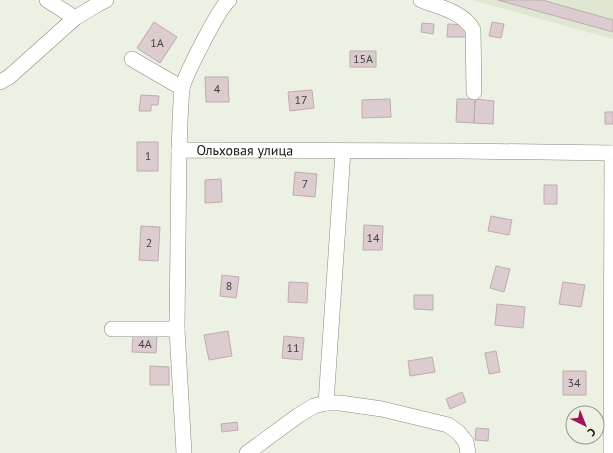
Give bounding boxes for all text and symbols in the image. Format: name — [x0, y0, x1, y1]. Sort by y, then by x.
house number: 1А — [150, 35, 164, 50]
house number: 15А — [353, 51, 373, 66]
house number: 4 — [214, 81, 221, 96]
house number: 17 — [294, 92, 308, 107]
street label: Ольховая улица — [196, 141, 293, 159]
house number: 1 — [145, 148, 151, 163]
house number: 7 — [302, 176, 308, 191]
house number: 14 — [366, 230, 380, 245]
house number: 2 — [146, 235, 152, 250]
house number: 8 — [226, 278, 232, 293]
house number: 4А — [138, 336, 152, 351]
house number: 11 — [286, 340, 300, 355]
house number: 34 — [567, 375, 581, 390]
north arrow — [565, 405, 605, 445]
text: С — [585, 425, 599, 440]

